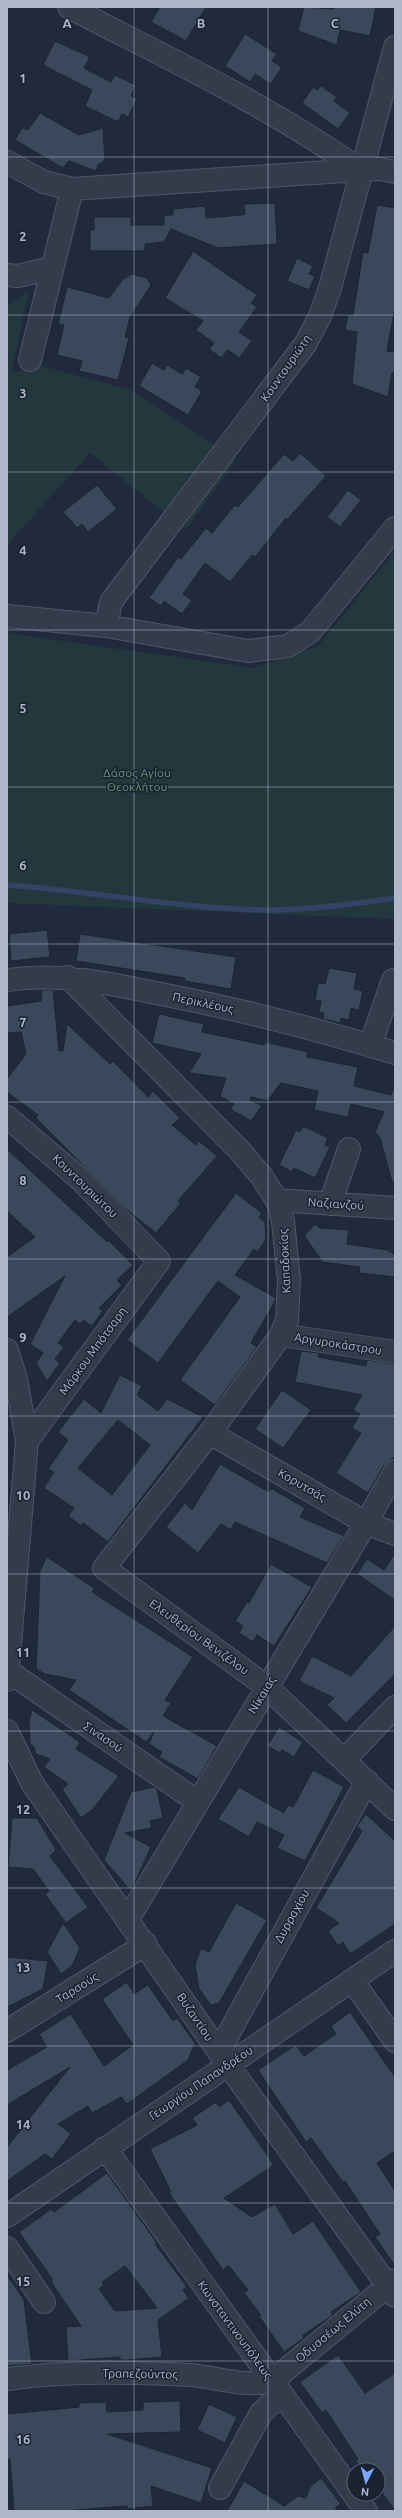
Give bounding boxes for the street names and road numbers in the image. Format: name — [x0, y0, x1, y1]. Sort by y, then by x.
street label: Κουντουριώτη — [258, 332, 313, 404]
street label: Περικλέους — [171, 990, 235, 1016]
street label: Κουντουριώτου — [50, 1151, 121, 1220]
street label: Ναζιανζού — [307, 1195, 365, 1212]
street label: Καπαδοκίας — [276, 1228, 294, 1294]
street label: Μάρκου Μπότσαρη — [56, 1304, 129, 1397]
street label: Αργυροκάστρου — [293, 1330, 383, 1357]
street label: Κορυτσάς — [275, 1466, 329, 1505]
street label: Ελευθερίου Βενιζέλου — [147, 1596, 251, 1677]
street label: Νίκαιας — [245, 1673, 279, 1716]
street label: Σινασού — [81, 1719, 125, 1754]
street label: Δυρραχίου — [272, 1887, 312, 1945]
street label: Ταρσούς — [53, 1969, 101, 2006]
street label: Βυζαντίου — [175, 1990, 216, 2043]
street label: Γεωργίου Παπανδρέου — [146, 2043, 255, 2122]
street label: Κωνσταντινουπόλεως — [195, 2278, 276, 2382]
street label: Οδυσσέως Ελύτη — [293, 2295, 373, 2365]
street label: Τραπεζούντος — [102, 2366, 178, 2382]

